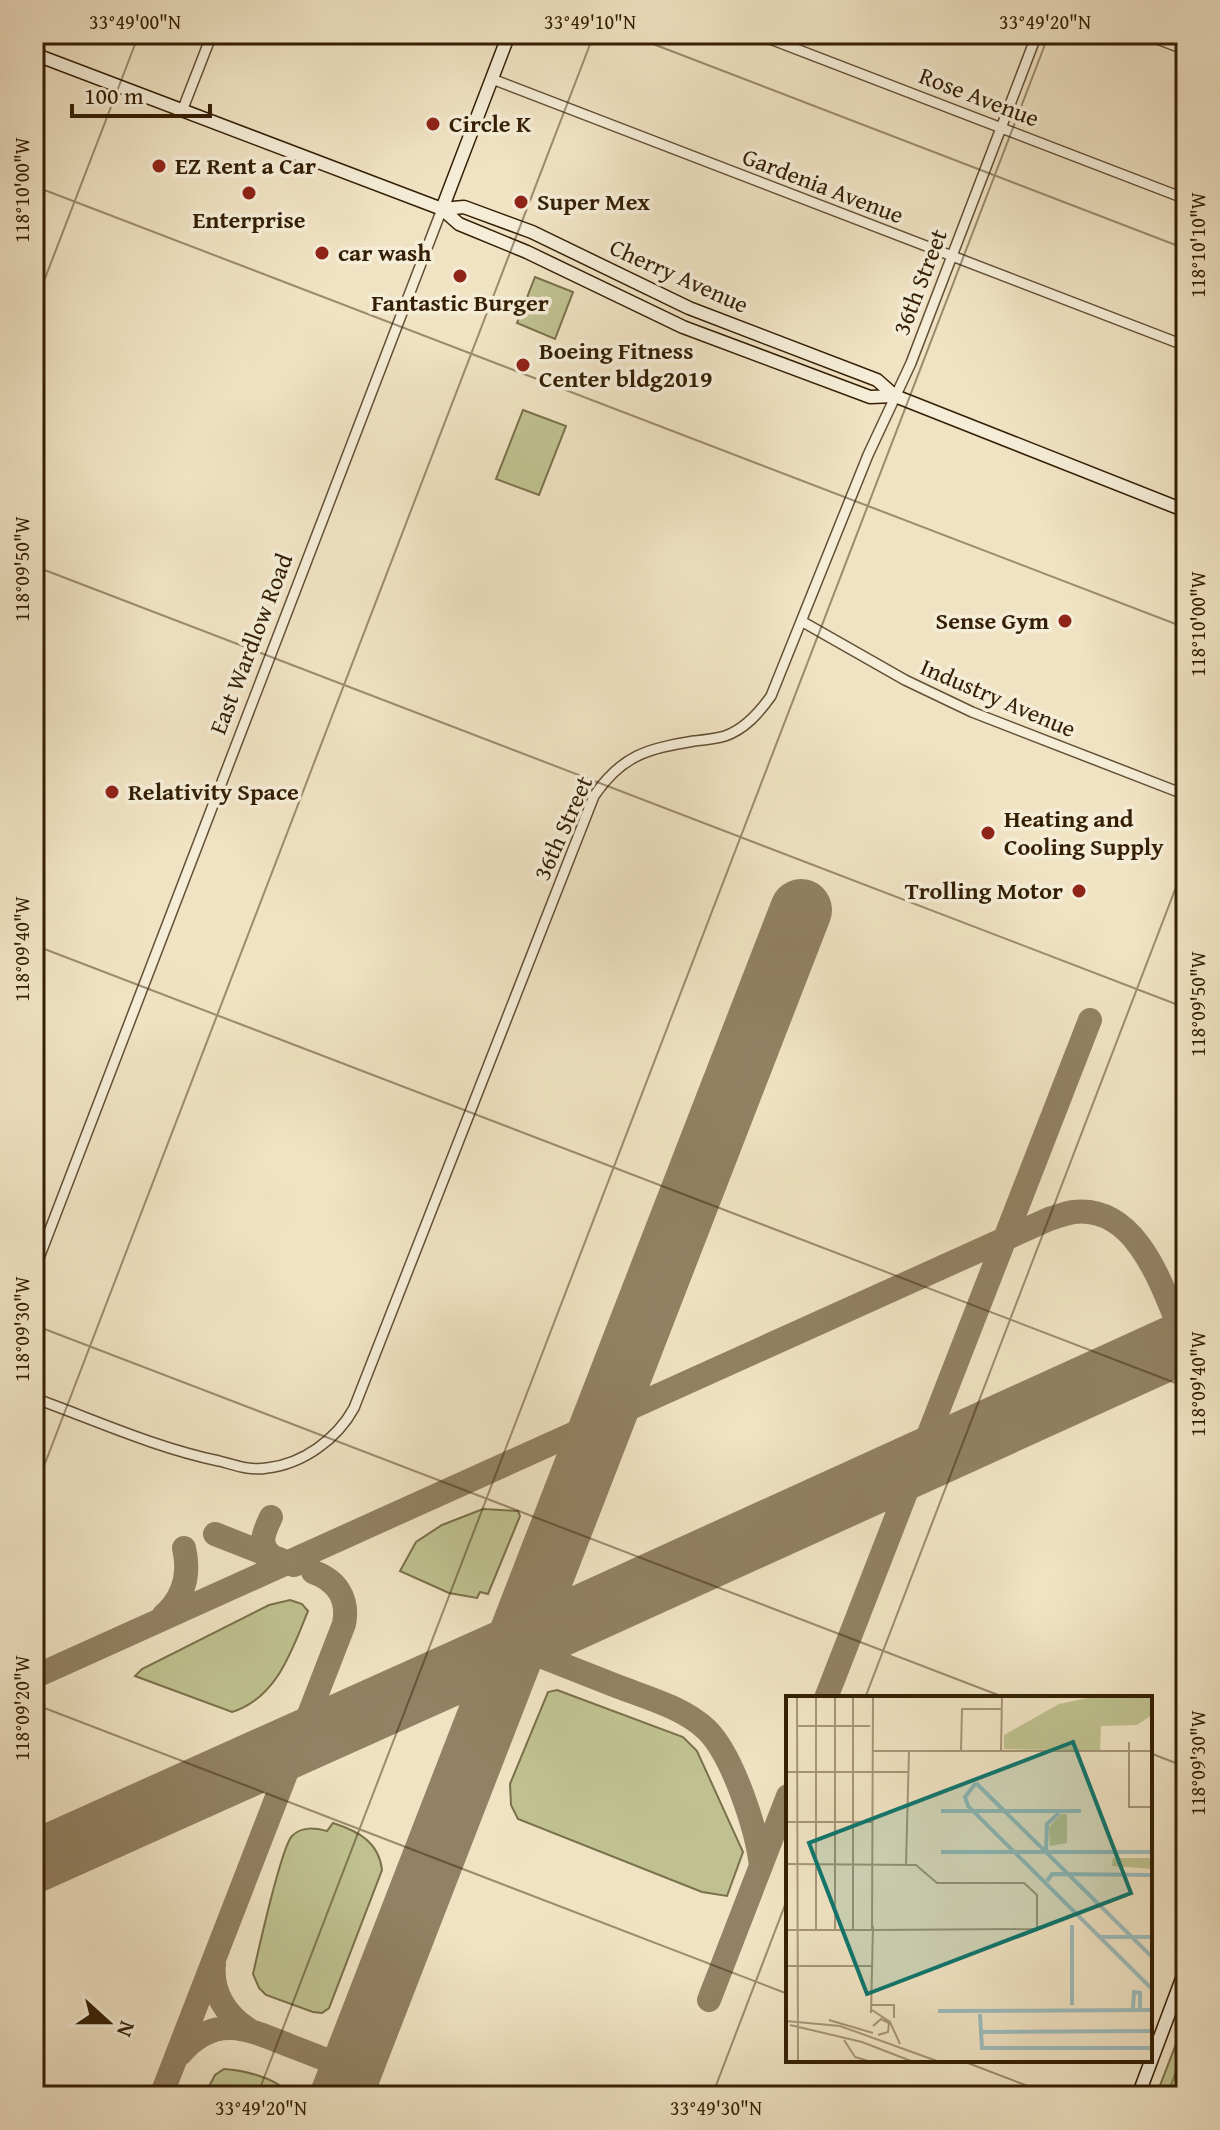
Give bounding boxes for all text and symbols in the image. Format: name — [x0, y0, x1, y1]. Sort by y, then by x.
text: 33°49'00"N — [89, 7, 181, 36]
text: 33°49'10"N — [544, 7, 636, 36]
text: 33°49'20"N — [999, 7, 1091, 36]
street label: Rose Avenue — [914, 58, 1044, 135]
scale bar — [72, 68, 210, 118]
text: 100 m — [84, 78, 144, 113]
place label: Circle K — [449, 106, 532, 141]
marker: Circle K — [424, 115, 442, 133]
text: 118°10'00"W — [7, 137, 36, 243]
street label: Gardenia Avenue — [738, 139, 909, 232]
place label: EZ Rent a Car — [175, 148, 316, 183]
marker: EZ Rent a Car — [150, 157, 168, 175]
marker: Enterprise — [240, 184, 258, 202]
place label: Super Mex — [537, 184, 650, 219]
text: 118°10'10"W — [1183, 192, 1212, 298]
marker: Super Mex — [512, 193, 530, 211]
place label: Enterprise — [192, 202, 306, 237]
street label: 36th Street — [883, 223, 956, 340]
street label: Cherry Avenue — [604, 229, 754, 322]
place label: car wash — [338, 235, 431, 270]
marker: car wash — [313, 244, 331, 262]
marker: Fantastic Burger — [451, 267, 469, 285]
place label: Fantastic Burger — [371, 285, 549, 320]
place label: Boeing Fitness Center bldg2019 — [539, 333, 712, 396]
marker: Boeing Fitness Center bldg2019 — [514, 356, 532, 374]
text: 118°09'50"W — [7, 516, 36, 622]
street label: East Wardlow Road — [200, 548, 301, 739]
text: 118°10'00"W — [1183, 571, 1212, 677]
place label: Sense Gym — [936, 603, 1049, 638]
marker: Sense Gym — [1056, 612, 1074, 630]
street label: Industry Avenue — [915, 649, 1081, 746]
street label: 36th Street — [524, 769, 601, 886]
place label: Relativity Space — [128, 774, 299, 809]
marker: Relativity Space — [103, 783, 121, 801]
place label: Heating and Cooling Supply — [1004, 801, 1164, 864]
marker: Heating and Cooling Supply — [979, 824, 997, 842]
place label: Trolling Motor — [905, 873, 1063, 908]
marker: Trolling Motor — [1070, 882, 1088, 900]
text: 118°09'40"W — [7, 896, 36, 1002]
text: 118°09'50"W — [1183, 951, 1212, 1057]
text: 118°09'30"W — [7, 1276, 36, 1382]
text: 118°09'40"W — [1183, 1331, 1212, 1437]
text: 118°09'20"W — [7, 1655, 36, 1761]
inset map — [786, 1696, 1152, 2062]
text: 118°09'30"W — [1183, 1710, 1212, 1816]
north arrow — [68, 1982, 148, 2062]
text: N — [109, 2017, 144, 2042]
text: 33°49'20"N — [215, 2093, 307, 2122]
text: 33°49'30"N — [670, 2093, 762, 2122]

